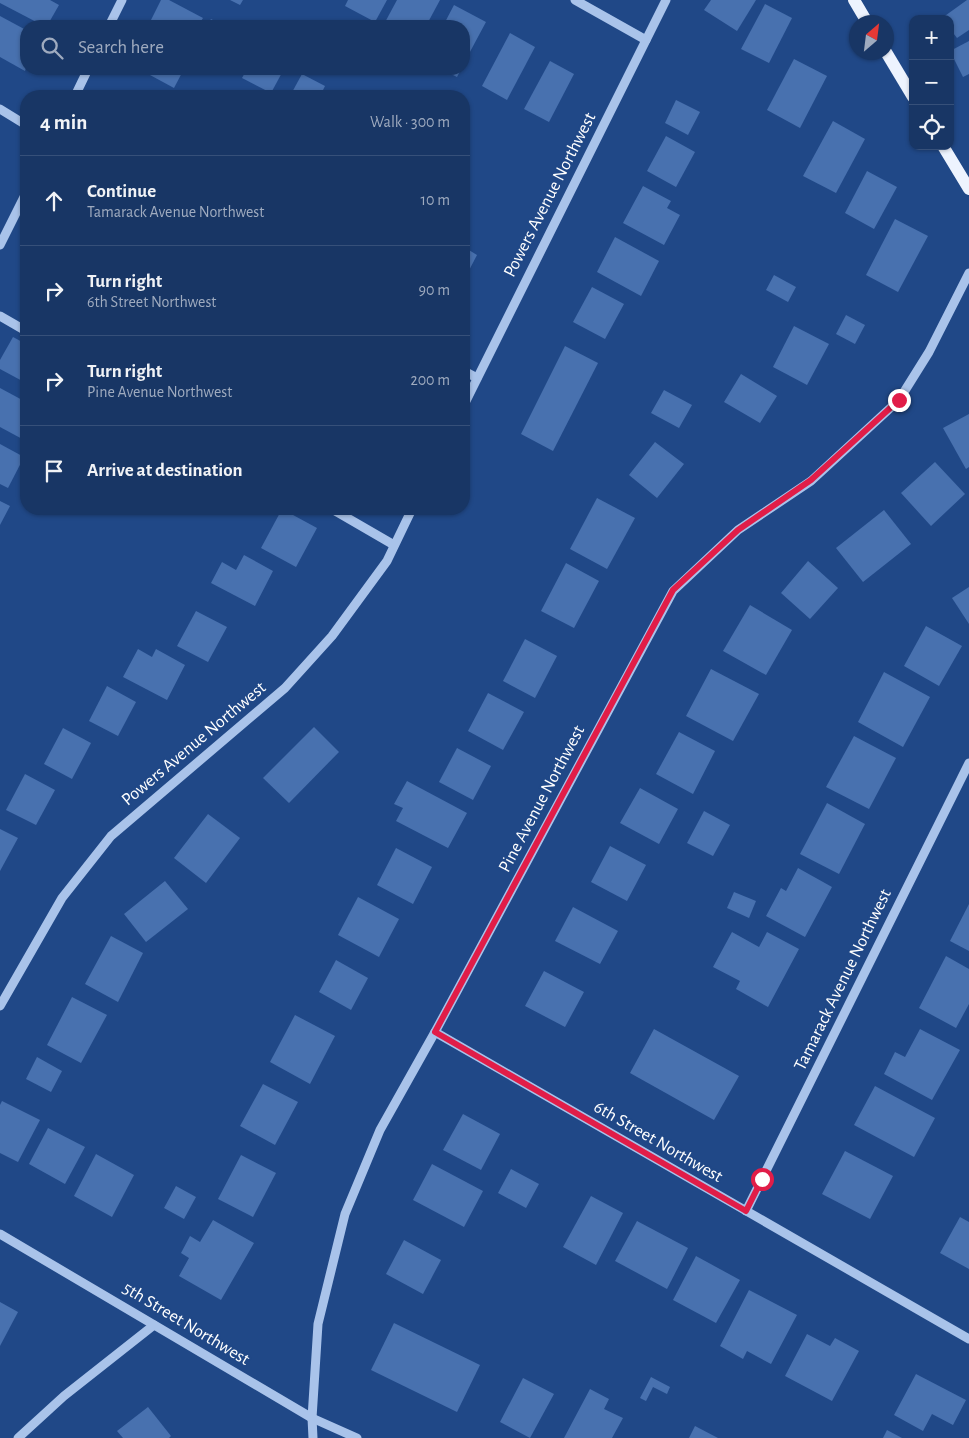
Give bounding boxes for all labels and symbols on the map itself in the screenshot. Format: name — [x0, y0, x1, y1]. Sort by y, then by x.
north arrow — [849, 15, 894, 60]
street label: Powers Avenue Northwest — [501, 110, 599, 280]
route end — [888, 389, 911, 412]
street label: Powers Avenue Northwest — [119, 678, 270, 809]
street label: Pine Avenue Northwest — [496, 722, 588, 875]
street label: Tamarack Avenue Northwest — [791, 886, 895, 1074]
street label: 6th Street Northwest — [590, 1098, 726, 1186]
route start — [751, 1168, 774, 1191]
street label: 5th Street Northwest — [119, 1279, 253, 1369]

